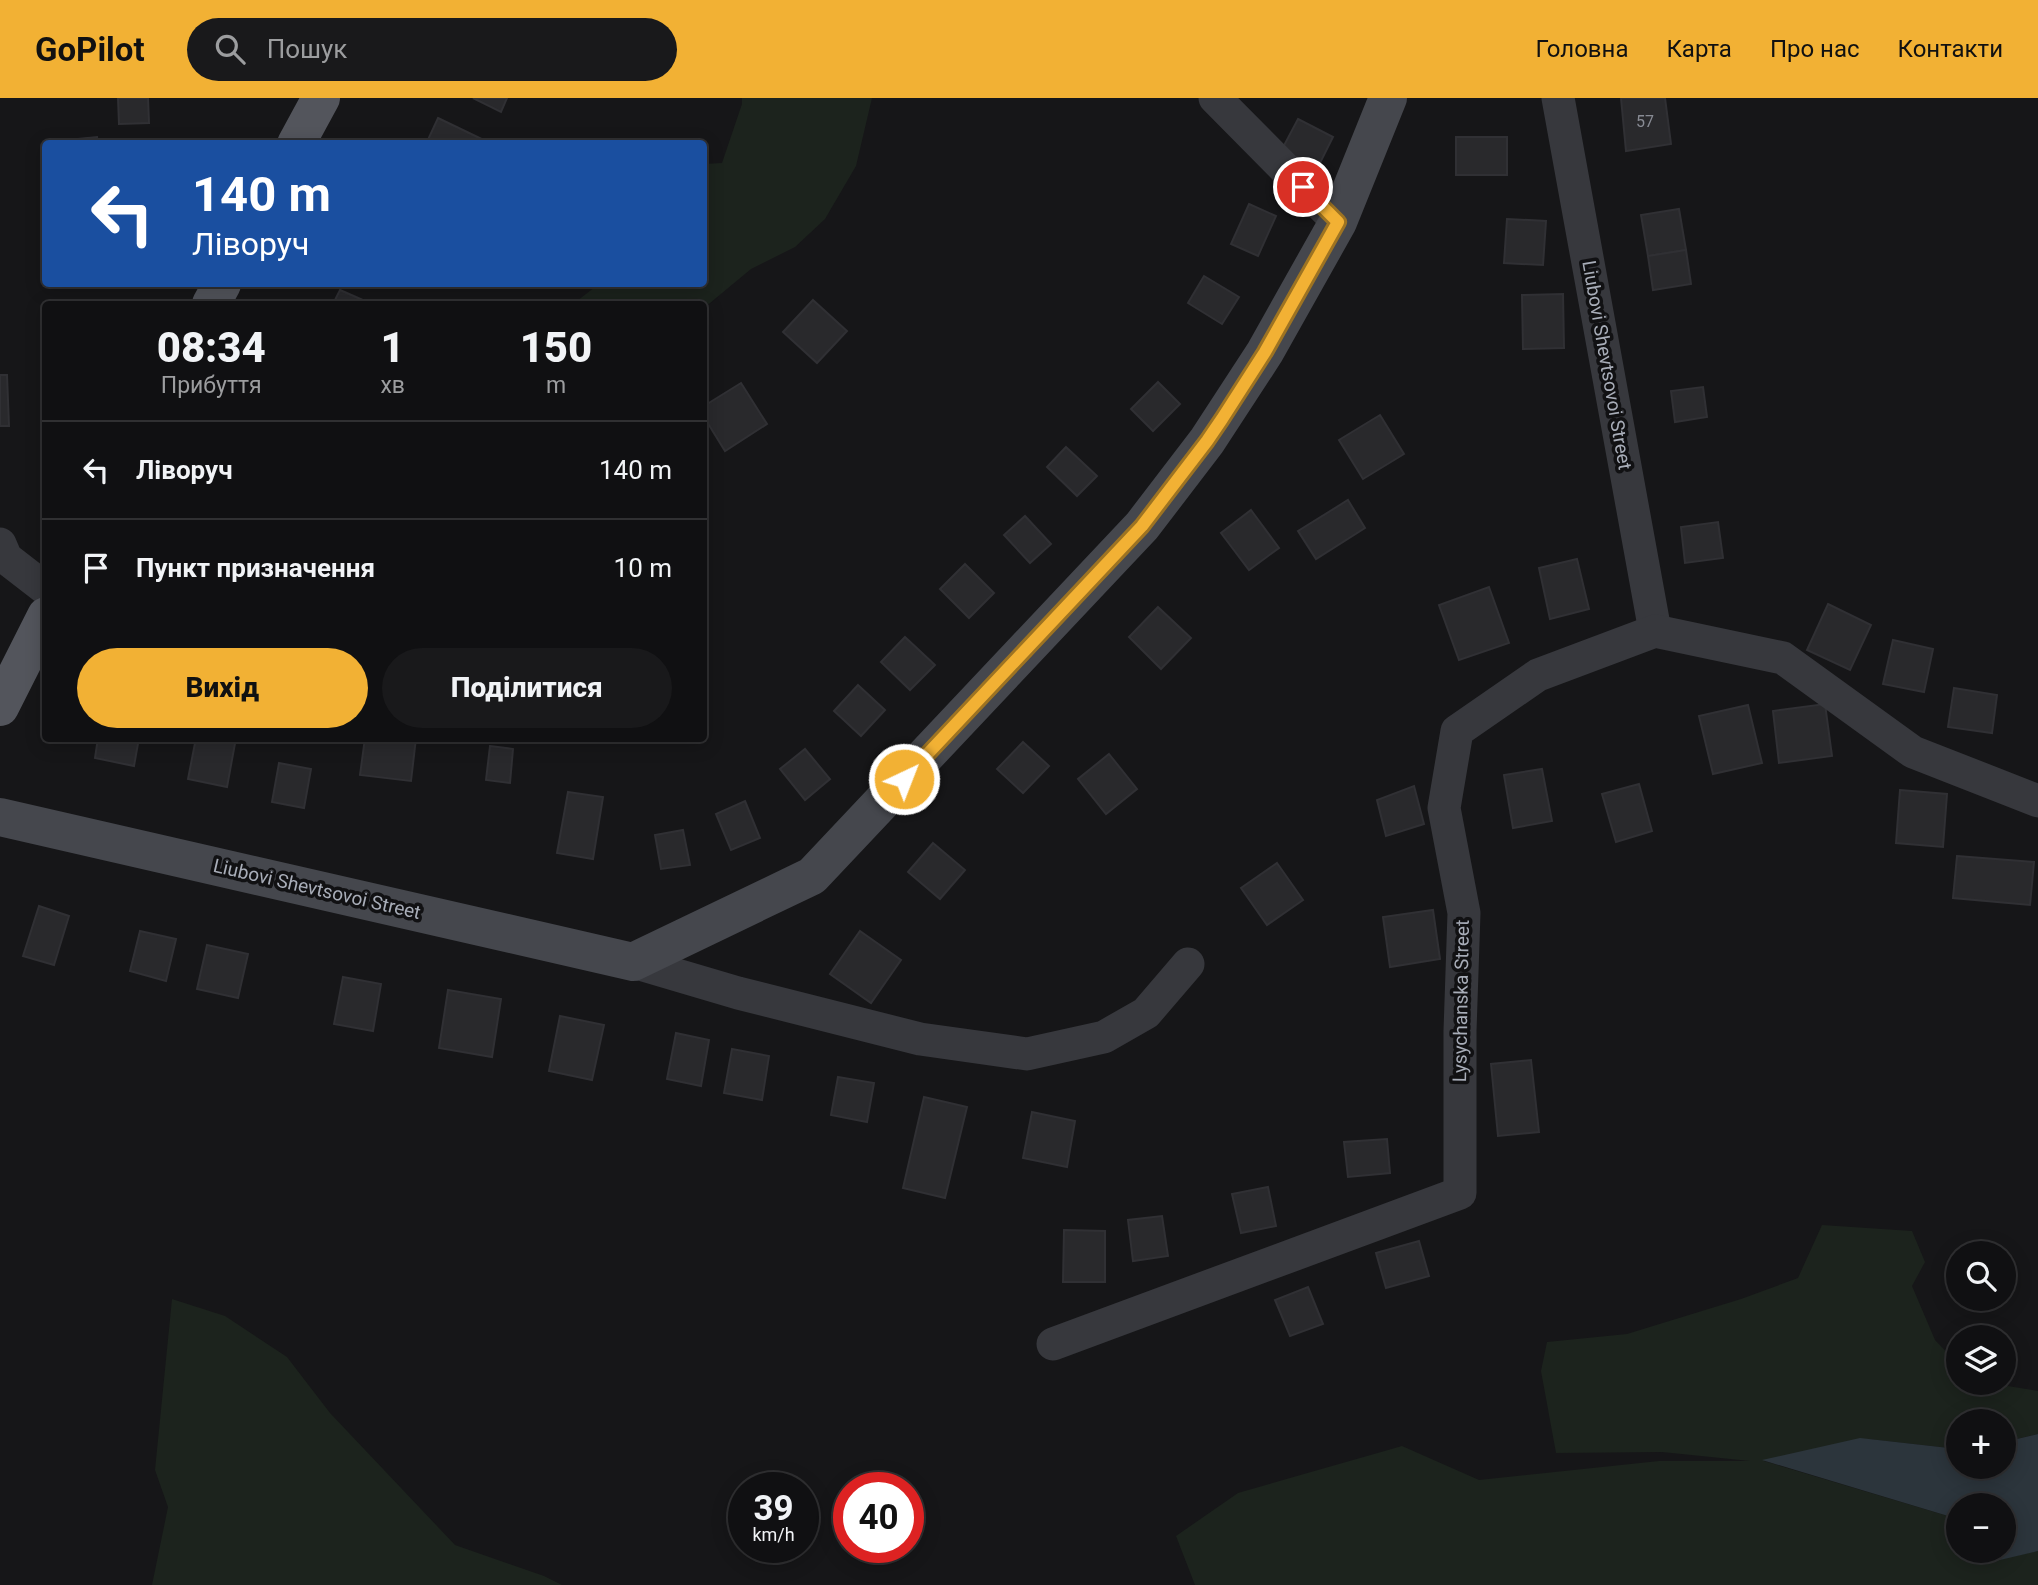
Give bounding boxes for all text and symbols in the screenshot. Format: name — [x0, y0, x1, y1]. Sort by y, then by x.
search box — [187, 18, 677, 81]
text: GoPilot — [35, 30, 145, 69]
icon: search — [211, 30, 249, 68]
text: Пошук — [267, 34, 347, 64]
text: Головна — [1536, 35, 1628, 63]
text: Карта — [1666, 35, 1732, 63]
text: Про нас — [1770, 35, 1860, 63]
text: Контакти — [1898, 35, 2003, 63]
house number: 57 — [1636, 112, 1654, 131]
pin — [1273, 157, 1333, 217]
text: 140 m — [192, 166, 331, 223]
icon: left — [77, 168, 168, 259]
icon: arrive — [1284, 168, 1322, 206]
text: Ліворуч — [192, 225, 309, 263]
street label: Liubovi Shevtsovoi Street — [1577, 259, 1637, 471]
text: 08:34 — [157, 323, 266, 372]
text: 1 — [381, 323, 405, 372]
text: 150 — [520, 323, 592, 372]
text: Прибуття — [161, 372, 262, 399]
text: хв — [380, 372, 405, 399]
text: m — [546, 372, 566, 399]
icon: left — [77, 451, 115, 489]
text: Ліворуч — [136, 455, 233, 485]
text: 140 m — [599, 455, 672, 485]
icon: arrive — [77, 549, 115, 587]
text: Пункт призначення — [136, 553, 375, 583]
text: 10 m — [614, 553, 672, 583]
button: Вихід — [77, 648, 368, 728]
button: Поділитися — [382, 648, 672, 728]
position arrow — [867, 742, 941, 816]
street label: Liubovi Shevtsovoi Street — [211, 854, 423, 924]
street label: Lysychanska Street — [1448, 920, 1474, 1082]
map controls — [1946, 1241, 2016, 1563]
button: search — [1946, 1241, 2016, 1311]
button: layers — [1946, 1325, 2016, 1395]
button: + — [1946, 1409, 2016, 1479]
speed limit sign: 40 — [833, 1472, 924, 1563]
text: 39 — [753, 1488, 794, 1529]
button: − — [1946, 1493, 2016, 1563]
text: km/h — [752, 1524, 795, 1545]

